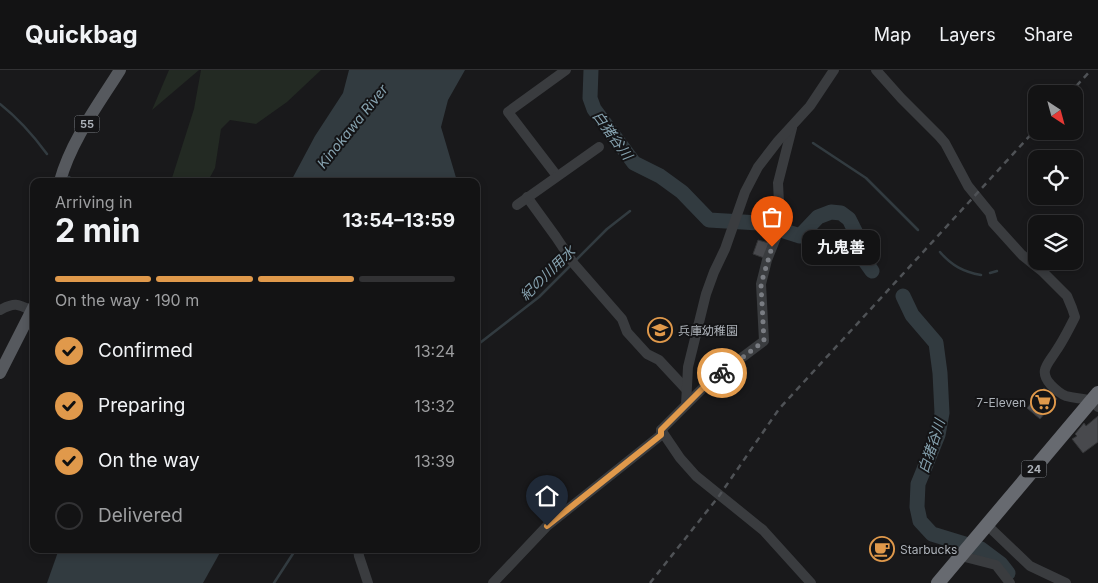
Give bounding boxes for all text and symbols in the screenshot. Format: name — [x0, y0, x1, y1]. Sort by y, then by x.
text: Quickbag — [25, 20, 138, 49]
text: Map — [874, 24, 911, 45]
text: Layers — [939, 24, 996, 45]
text: Share — [1024, 24, 1073, 45]
water label: Kinokawa River — [313, 80, 391, 171]
north arrow — [1028, 85, 1082, 140]
map controls — [1028, 85, 1083, 270]
water label: 白猪谷川 — [590, 107, 638, 164]
road number: 55 — [74, 116, 100, 132]
button: locate — [1028, 150, 1083, 205]
text: Arriving in — [55, 192, 132, 212]
pin — [751, 196, 793, 247]
icon: bag — [758, 203, 786, 231]
text: 13:54–13:59 — [342, 209, 455, 232]
text: 2 min — [55, 211, 141, 250]
button: layers — [1028, 215, 1083, 270]
callout: 九鬼善 — [802, 230, 880, 264]
text: 九鬼善 — [817, 237, 865, 257]
water label: 紀の川用水 — [516, 241, 580, 303]
text: On the way · 190 m — [55, 290, 199, 310]
school or university icon: 兵庫幼稚園 — [647, 317, 673, 343]
place label: 兵庫幼稚園 — [678, 323, 738, 338]
icon: check — [55, 337, 83, 365]
text: Confirmed — [98, 339, 193, 362]
text: 13:24 — [414, 341, 455, 361]
courier — [697, 348, 747, 398]
icon: bike — [708, 359, 736, 387]
supermarket icon: 7-Eleven — [1030, 389, 1056, 415]
icon: check — [55, 392, 83, 420]
text: Preparing — [98, 394, 185, 417]
place label: 7-Eleven — [976, 395, 1026, 410]
text: 13:32 — [414, 396, 455, 416]
water label: 白猪谷川 — [914, 415, 948, 475]
icon: check — [55, 447, 83, 475]
text: On the way — [98, 449, 200, 472]
text: 13:39 — [414, 451, 455, 471]
road number: 24 — [1022, 460, 1046, 478]
pin — [526, 475, 568, 526]
icon: home — [533, 482, 561, 510]
text: Delivered — [98, 504, 183, 527]
cafe icon: Starbucks — [869, 536, 895, 562]
place label: Starbucks — [900, 542, 957, 557]

